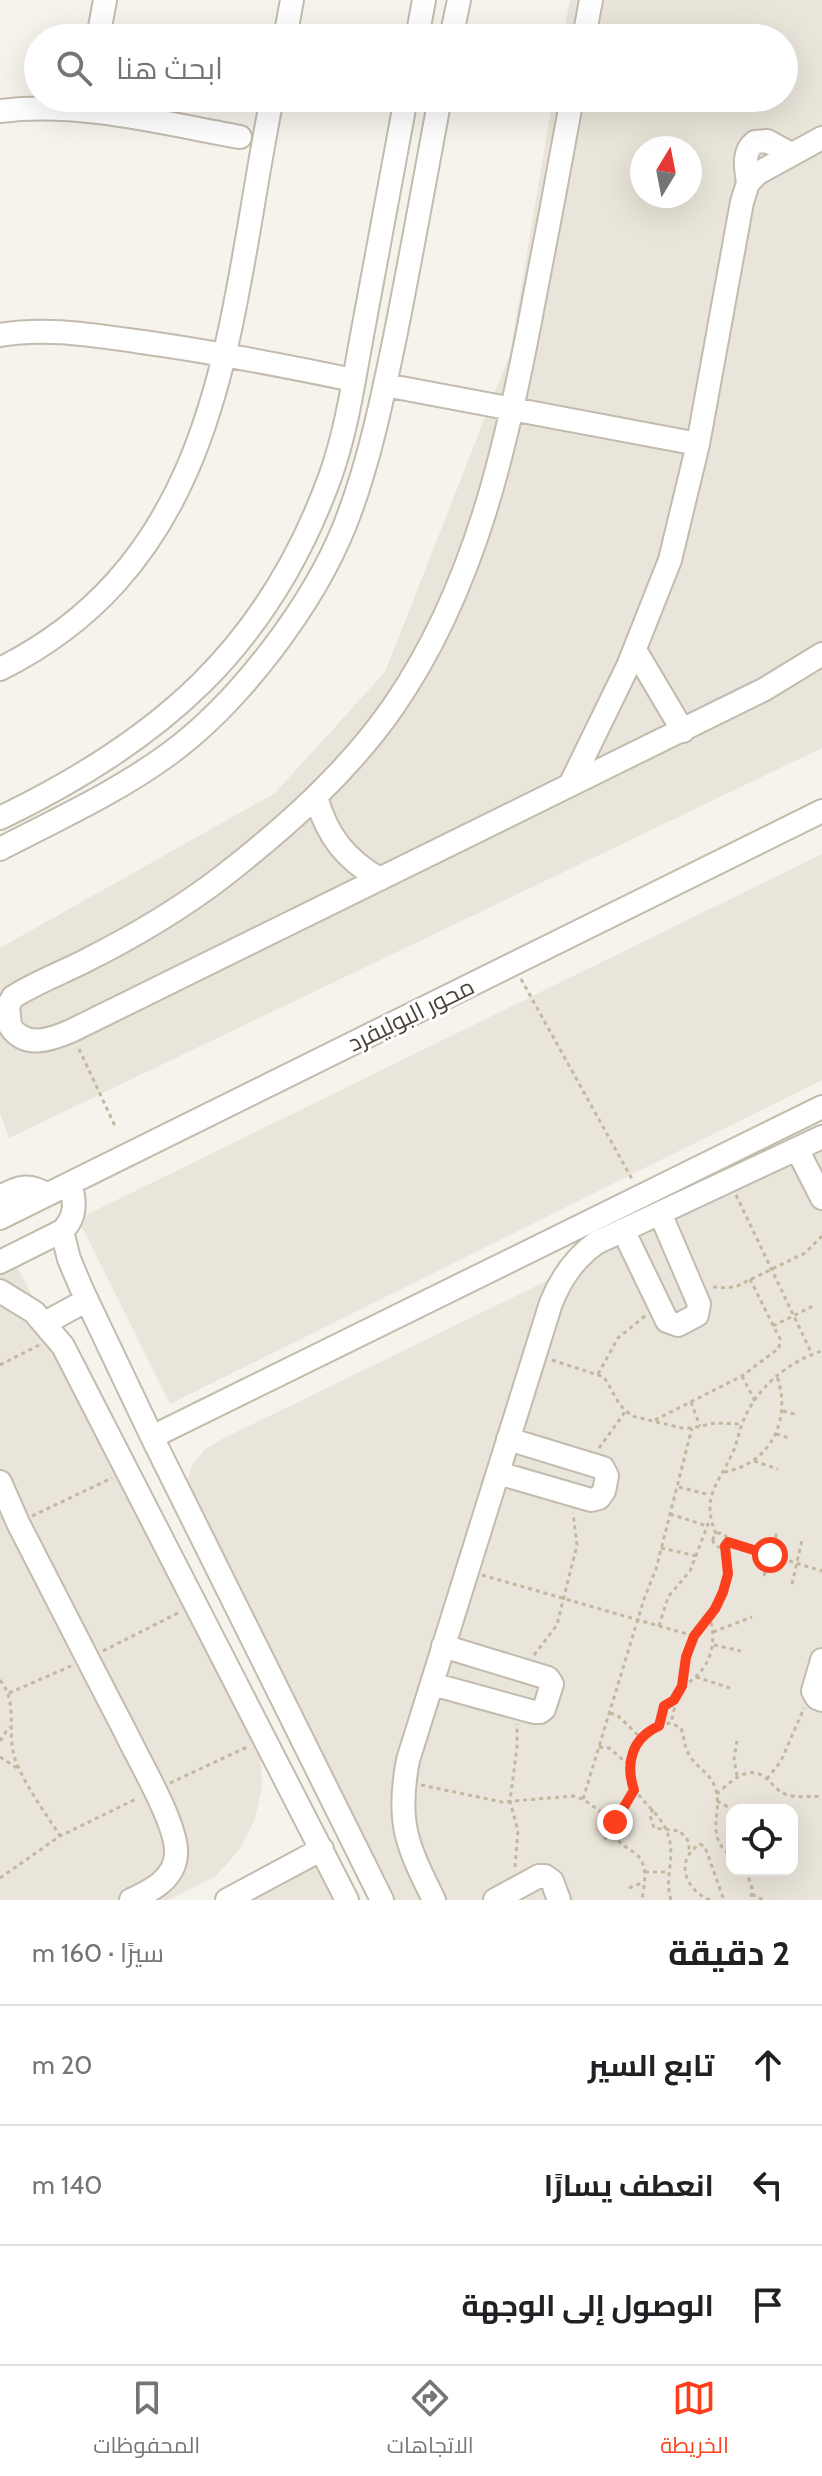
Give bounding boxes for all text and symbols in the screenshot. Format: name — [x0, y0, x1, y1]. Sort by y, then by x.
search box — [24, 24, 798, 112]
icon: search — [52, 46, 96, 90]
text: ابحث هنا — [116, 50, 223, 87]
north arrow — [630, 136, 702, 208]
street label: محور البوليفرد — [343, 971, 479, 1058]
route start — [752, 1537, 788, 1573]
route end — [597, 1804, 633, 1840]
map controls — [726, 1804, 798, 1876]
button: locate — [726, 1804, 798, 1876]
text: 2 دقيقة — [668, 1932, 790, 1974]
text: سيرًا · 160 m — [32, 1937, 164, 1969]
icon: ahead — [746, 2043, 790, 2087]
text: تابع السير — [588, 2047, 714, 2084]
text: 20 m — [32, 2049, 92, 2081]
icon: left — [746, 2163, 790, 2207]
text: انعطف يسارًا — [544, 2167, 714, 2204]
text: 140 m — [32, 2169, 102, 2201]
icon: arrive — [746, 2283, 790, 2327]
text: الوصول إلى الوجهة — [461, 2287, 714, 2324]
tab: المحفوظات — [93, 2376, 200, 2466]
tab: الاتجاهات — [387, 2376, 474, 2466]
tab: الخريطة — [660, 2376, 729, 2466]

